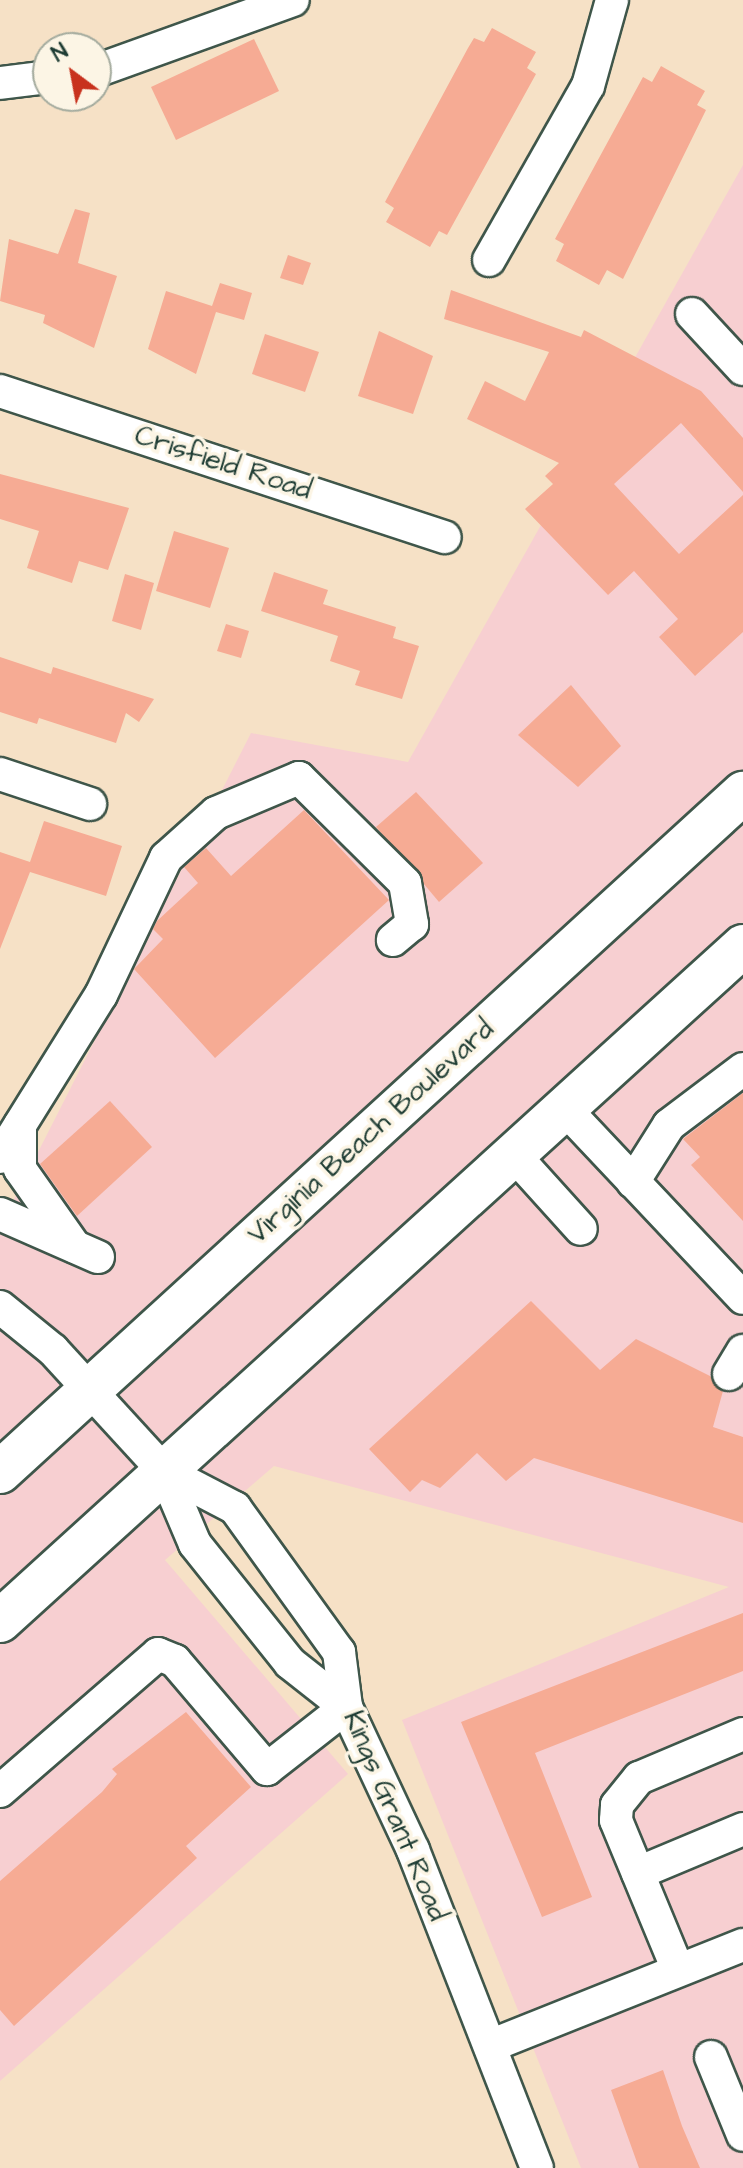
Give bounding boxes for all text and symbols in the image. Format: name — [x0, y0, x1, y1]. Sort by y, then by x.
north arrow — [32, 32, 112, 112]
text: N — [46, 36, 74, 70]
street label: Crisfield Road — [130, 419, 316, 507]
street label: Virginia Beach Boulevard — [241, 1013, 501, 1251]
street label: Kings Grant Road — [336, 1706, 454, 1926]

